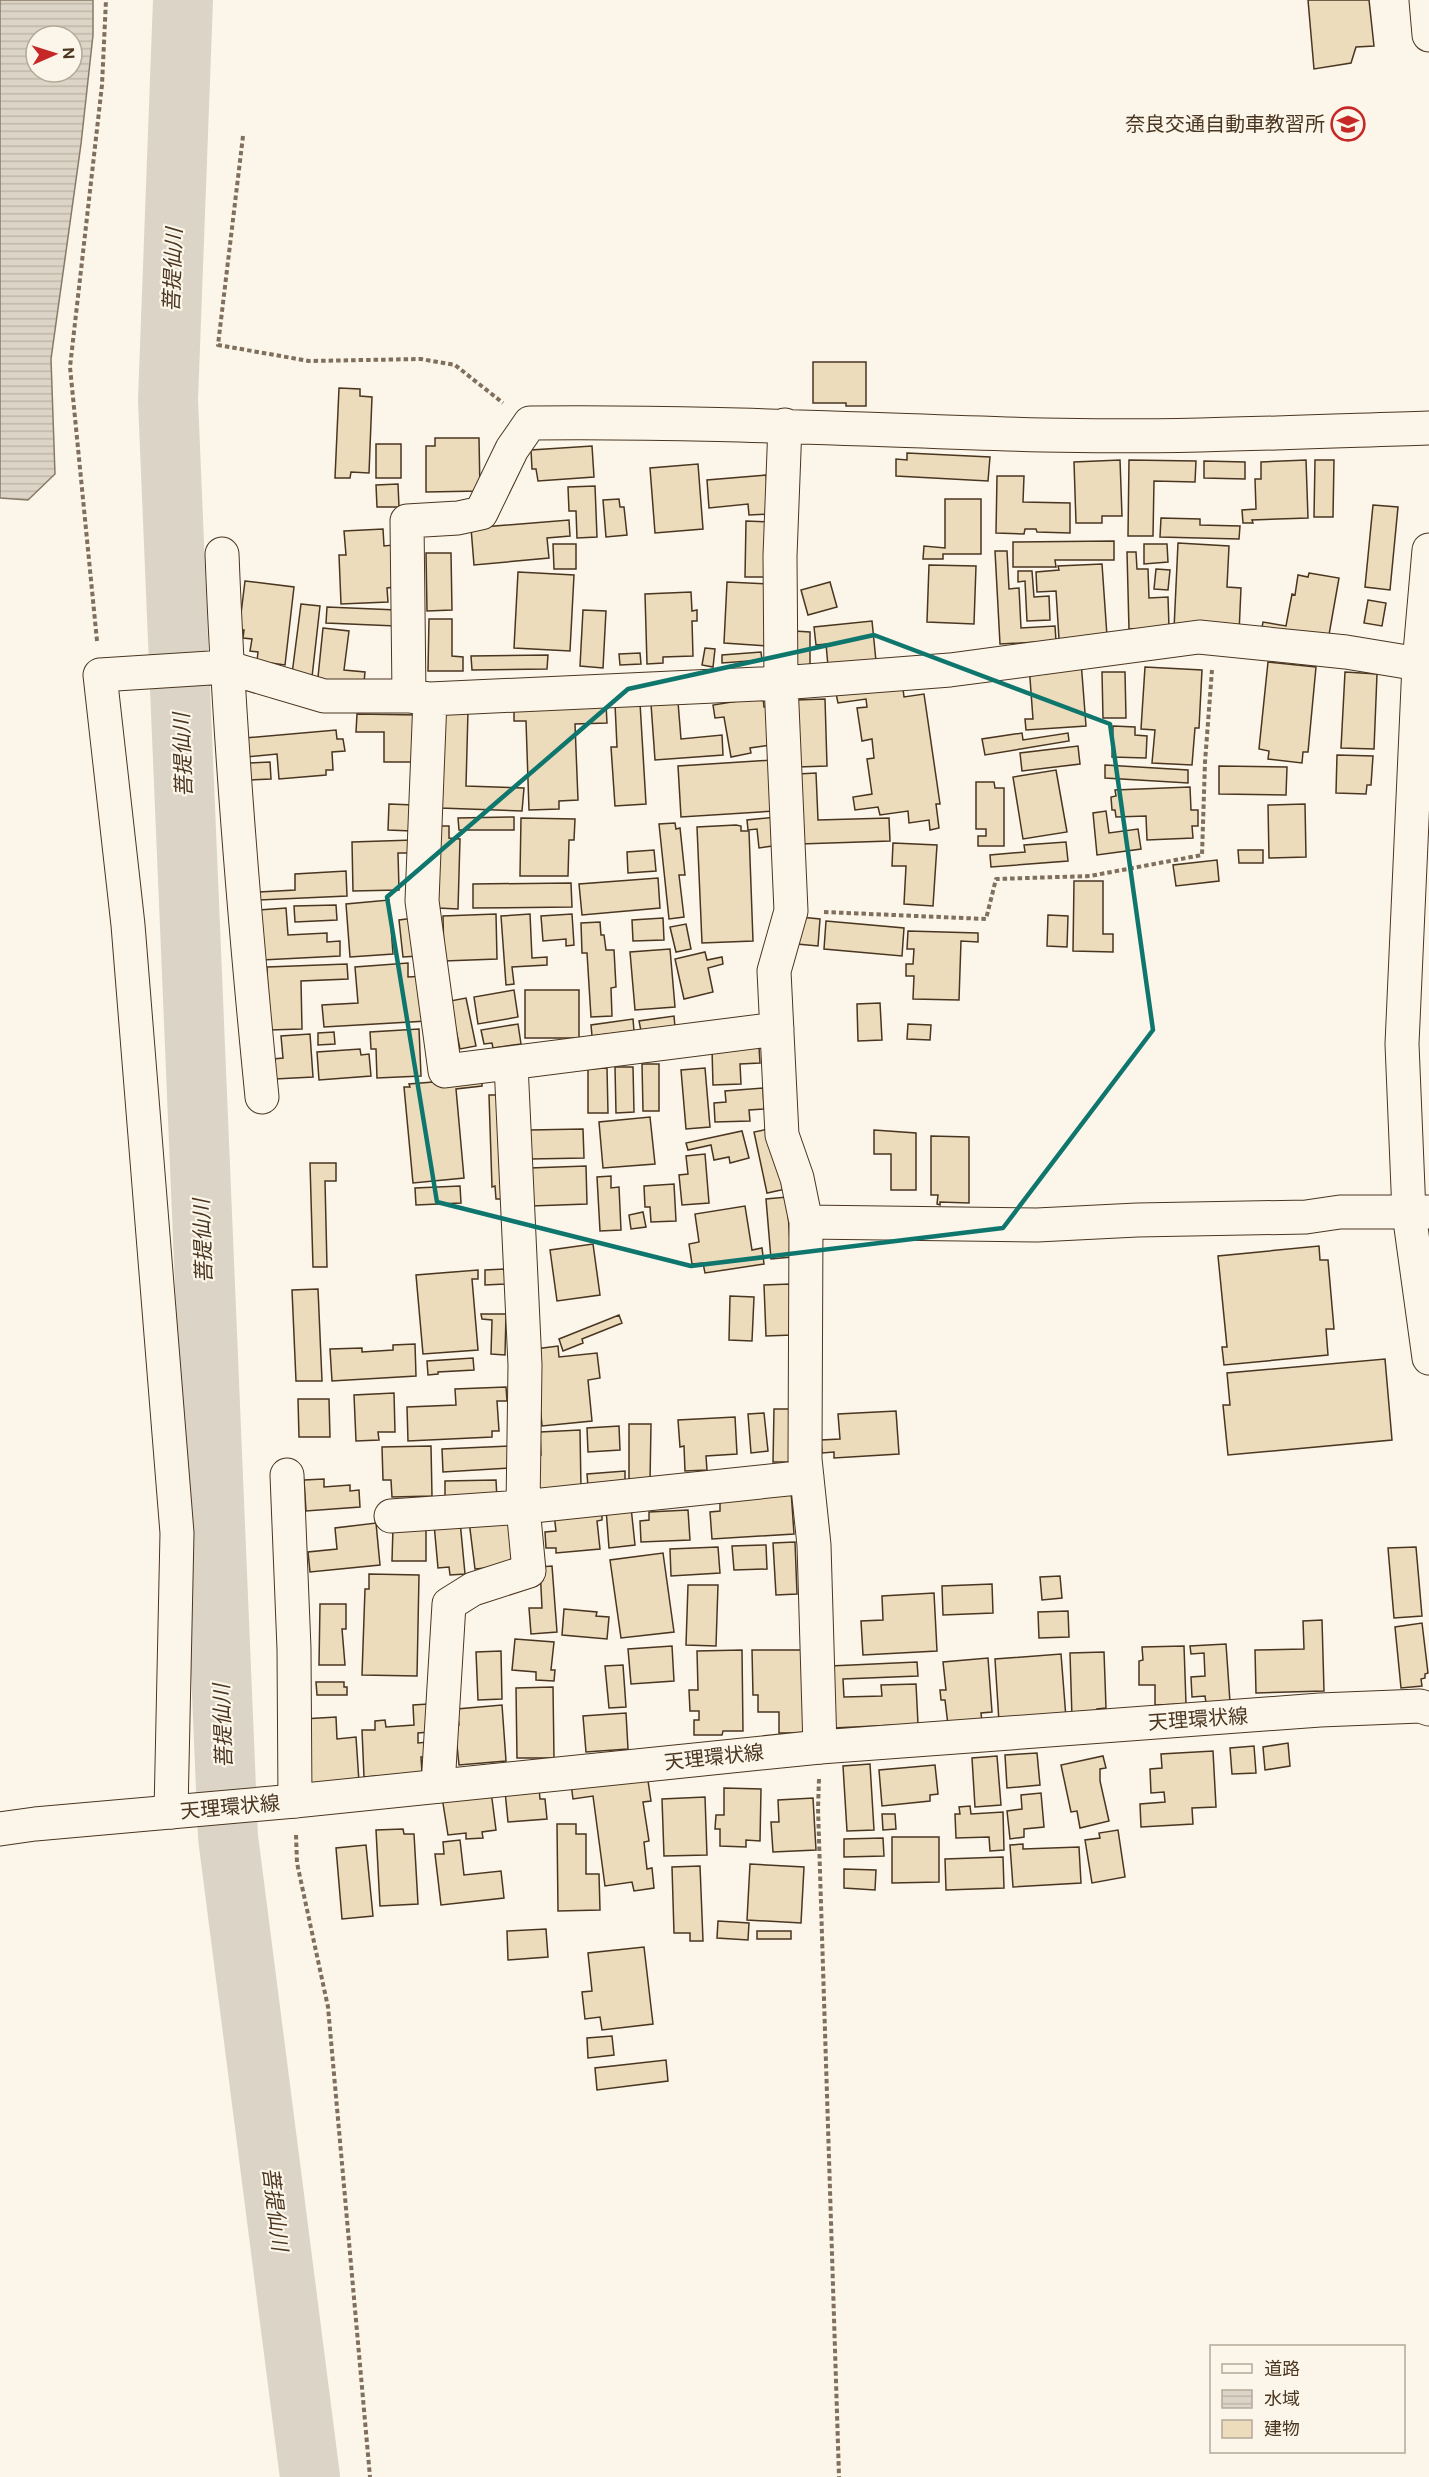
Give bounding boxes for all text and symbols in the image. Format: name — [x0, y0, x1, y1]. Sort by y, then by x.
north arrow — [24, 24, 84, 84]
text: N — [58, 47, 79, 60]
school or university icon: 奈良交通自動車教習所 — [1330, 106, 1366, 142]
place label: 奈良交通自動車教習所 — [1125, 111, 1325, 137]
water label: 菩提仙川 — [158, 226, 189, 312]
water label: 菩提仙川 — [167, 711, 198, 797]
water label: 菩提仙川 — [187, 1197, 218, 1283]
water label: 菩提仙川 — [207, 1682, 238, 1768]
street label: 天理環状線 — [1147, 1703, 1249, 1735]
street label: 天理環状線 — [663, 1739, 765, 1775]
street label: 天理環状線 — [179, 1790, 281, 1824]
water label: 菩提仙川 — [256, 2166, 294, 2254]
legend — [1210, 2345, 1405, 2453]
text: 道路 — [1264, 2357, 1300, 2381]
text: 水域 — [1264, 2387, 1300, 2411]
text: 建物 — [1264, 2417, 1300, 2441]

